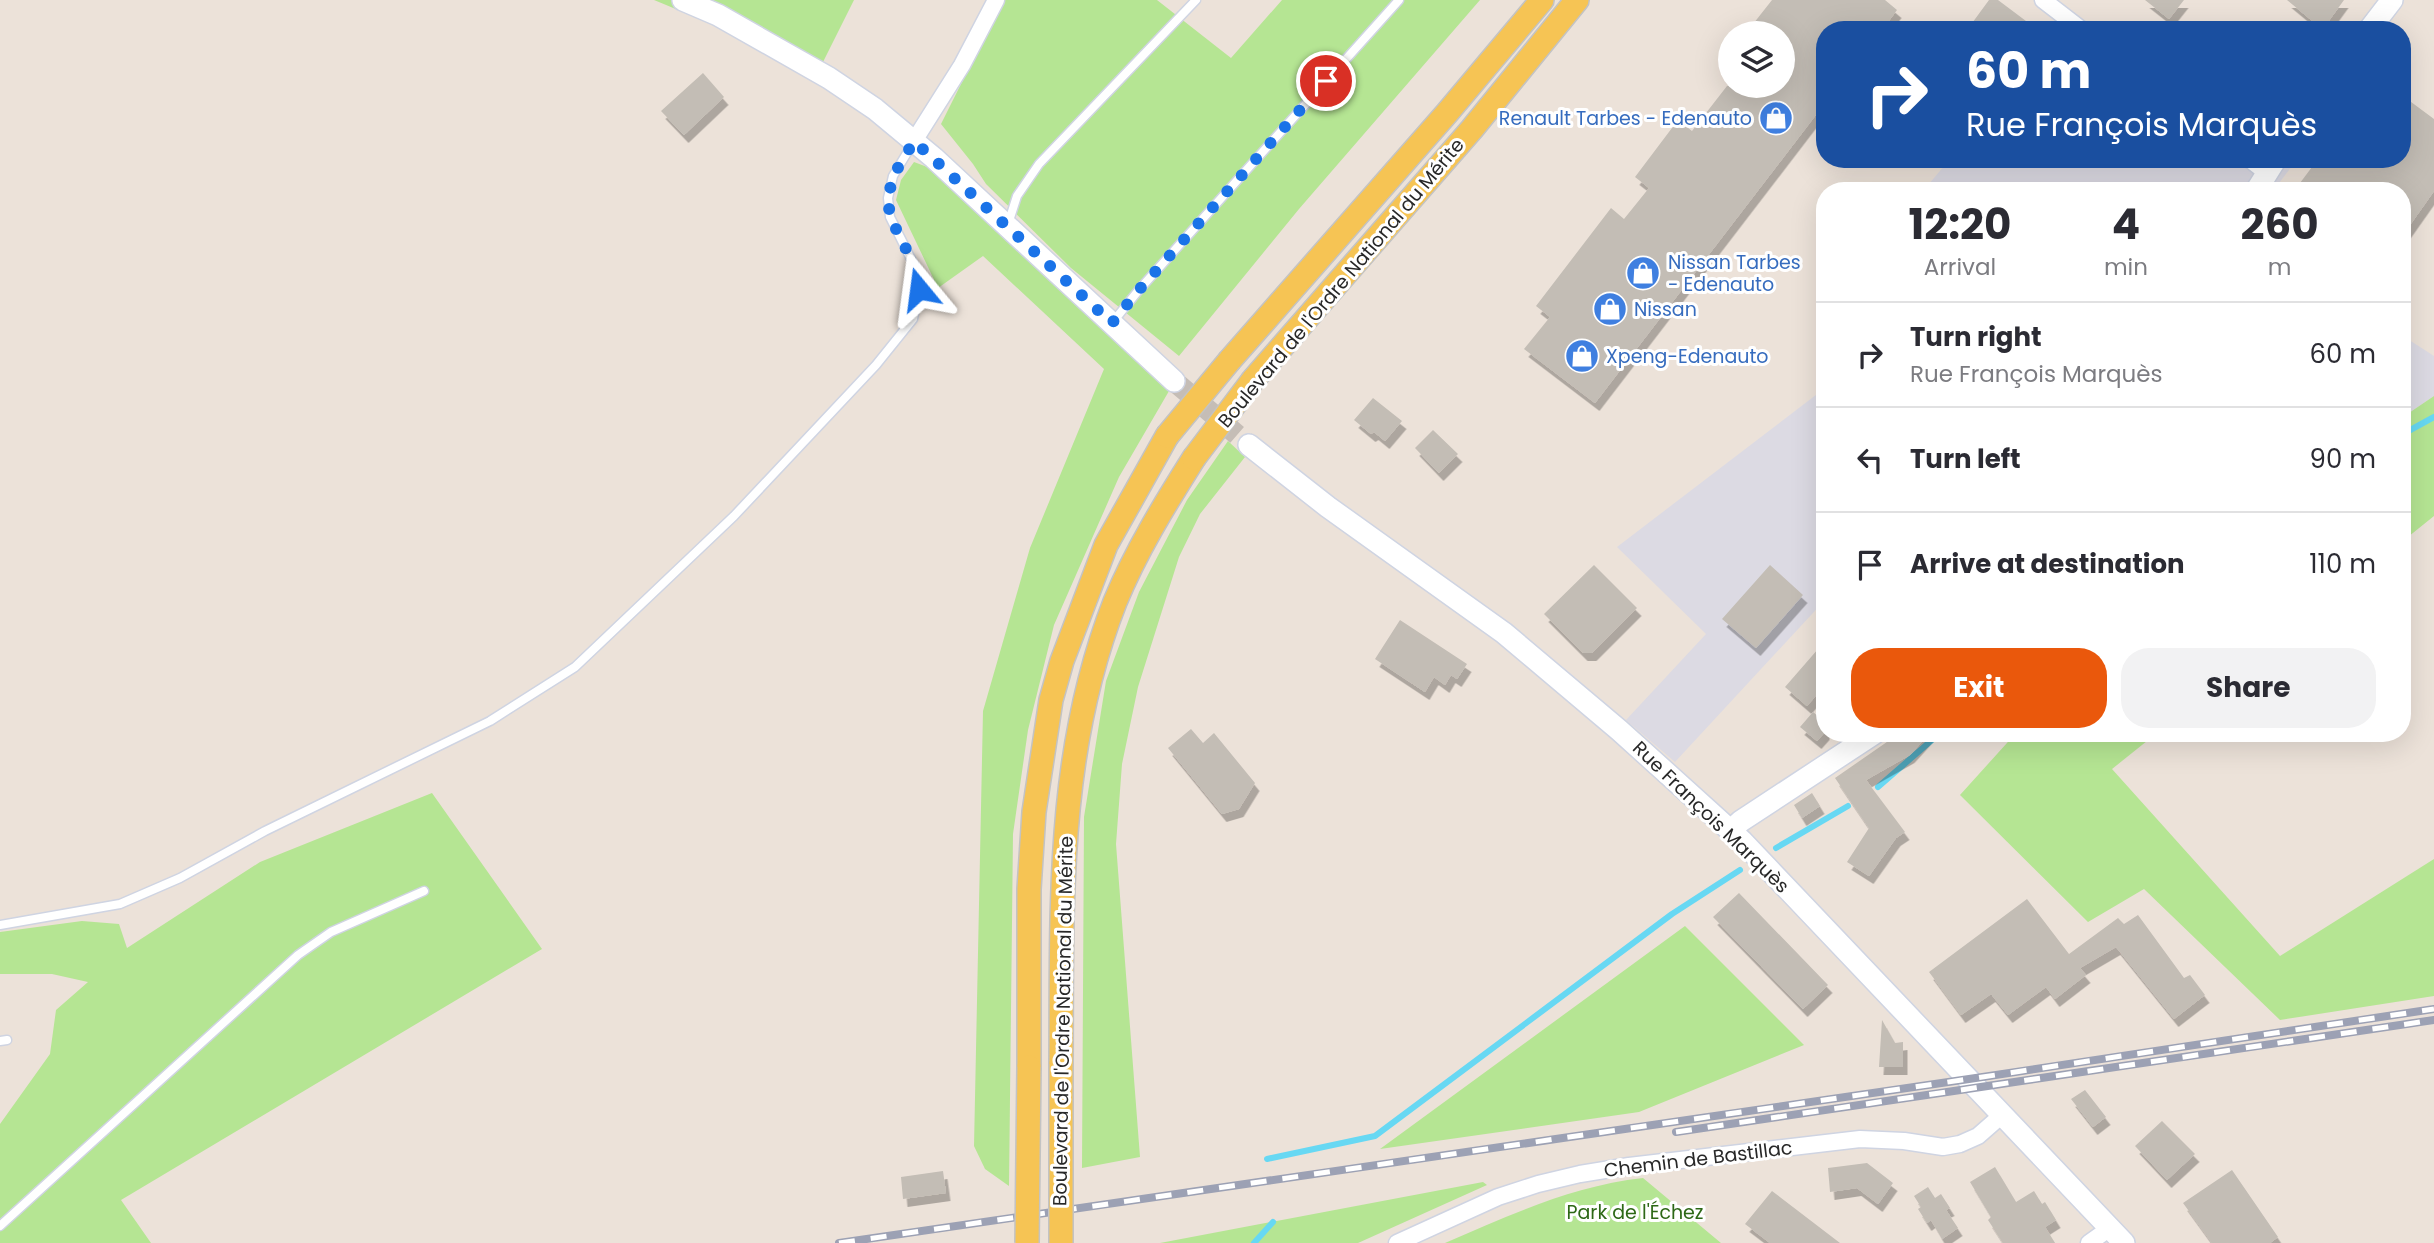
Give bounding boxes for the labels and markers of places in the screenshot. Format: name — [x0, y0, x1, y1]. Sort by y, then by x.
pin — [1296, 51, 1356, 111]
shop icon: Renault Tarbes - Edenauto — [1757, 99, 1795, 137]
place label: Renault Tarbes - Edenauto — [1499, 105, 1752, 132]
place label: Nissan Tarbes - Edenauto — [1668, 249, 1801, 298]
shop icon: Nissan Tarbes - Edenauto — [1624, 254, 1662, 292]
shop icon: Nissan — [1591, 290, 1629, 328]
place label: Nissan — [1634, 296, 1697, 323]
shop icon: Xpeng-Edenauto — [1563, 337, 1601, 375]
place label: Xpeng-Edenauto — [1606, 343, 1769, 370]

